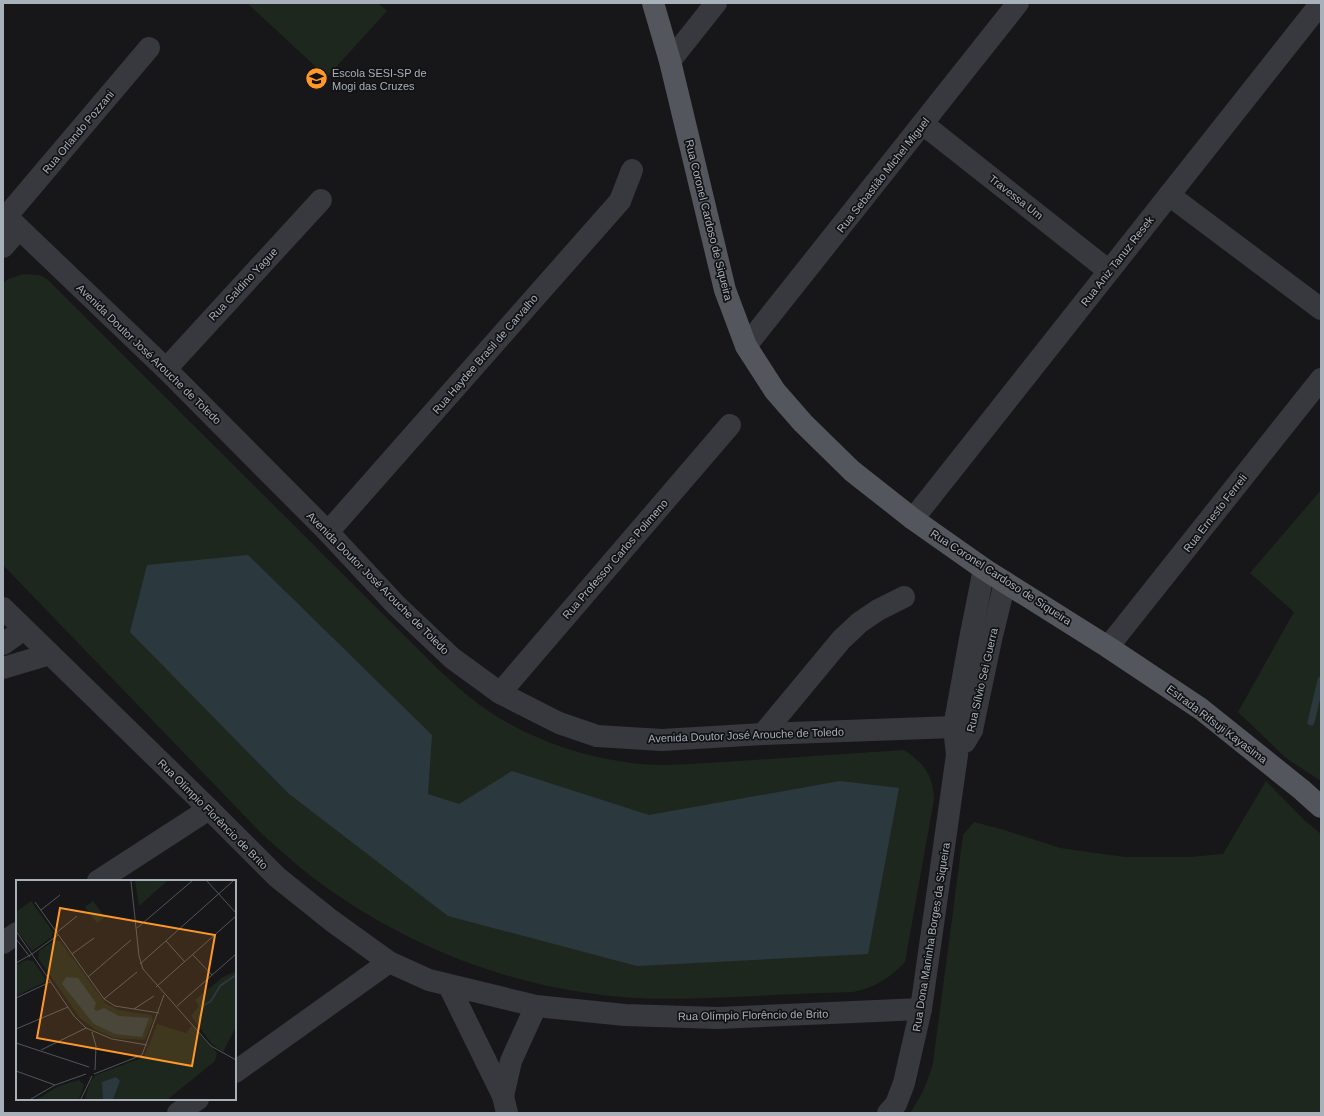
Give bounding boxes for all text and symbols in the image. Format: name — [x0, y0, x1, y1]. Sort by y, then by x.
school or university icon: Escola SESI-SP de Mogi das Cruzes — [303, 66, 329, 92]
place label: Escola SESI-SP de Mogi das Cruzes — [332, 67, 427, 92]
street label: Rua Orlando Pozzani — [40, 88, 116, 176]
street label: Rua Sebastião Michel Miguel — [834, 115, 932, 235]
street label: Rua Coronel Cardoso de Siqueira — [683, 138, 735, 302]
street label: Travessa Um — [987, 172, 1045, 222]
street label: Rua Aniz Tanuz Resek — [1078, 213, 1156, 308]
street label: Rua Galdino Yague — [206, 245, 280, 323]
street label: Avenida Doutor José Arouche de Toledo — [74, 282, 224, 426]
street label: Rua Haydee Brasil de Carvalho — [430, 292, 540, 416]
street label: Rua Ernesto Ferreli — [1181, 472, 1249, 554]
street label: Rua Professor Carlos Polimeno — [560, 497, 670, 621]
street label: Avenida Doutor José Arouche de Toledo — [304, 509, 452, 657]
street label: Rua Coronel Cardoso de Siqueira — [928, 527, 1074, 627]
street label: Rua Sílvio Sei Guerra — [964, 626, 1000, 733]
street label: Estrada Rifsuji Kayasima — [1165, 682, 1270, 766]
street label: Avenida Doutor José Arouche de Toledo — [648, 726, 844, 744]
street label: Rua Olímpio Florêncio de Brito — [156, 757, 270, 871]
street label: Rua Dona Maninha Borges da Siqueira — [910, 841, 952, 1032]
inset map — [16, 880, 236, 1100]
street label: Rua Olímpio Florêncio de Brito — [678, 1008, 828, 1022]

